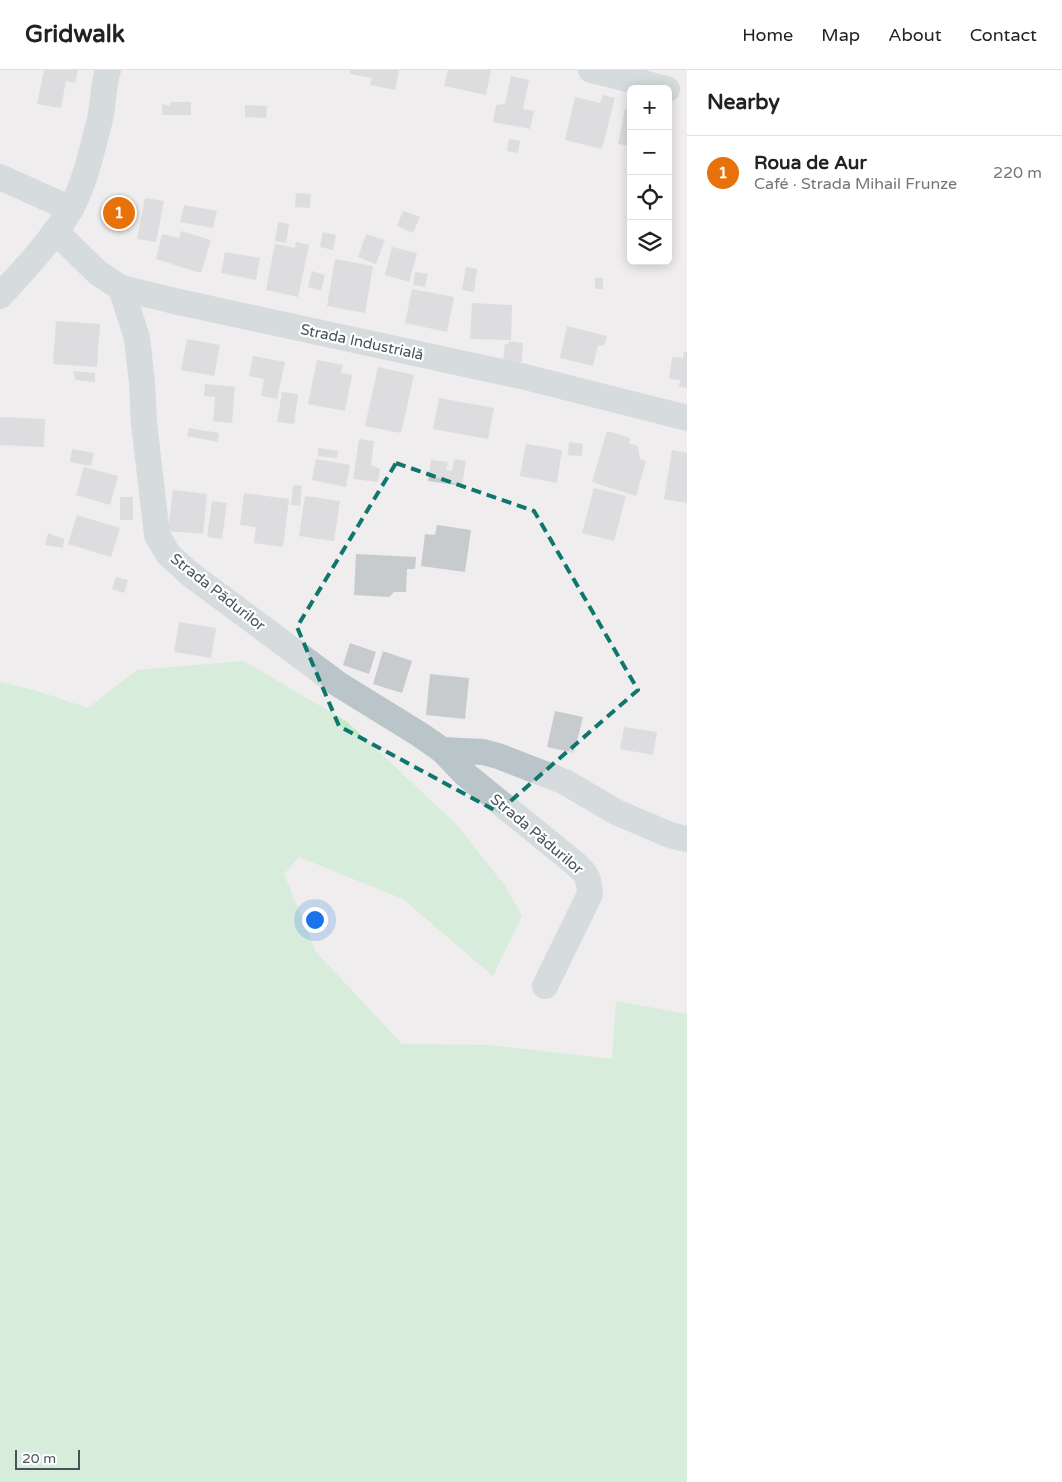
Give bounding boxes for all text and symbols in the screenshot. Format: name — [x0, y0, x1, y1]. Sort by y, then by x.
text: Gridwalk — [25, 20, 125, 49]
text: Home — [742, 24, 793, 46]
text: Map — [821, 24, 860, 46]
text: About — [888, 24, 942, 46]
text: Contact — [970, 24, 1037, 46]
map controls — [627, 85, 672, 265]
button: + — [627, 85, 672, 130]
text: Nearby — [707, 90, 780, 115]
button: − — [627, 130, 672, 175]
text: Roua de Aur — [754, 152, 867, 174]
text: 1 — [718, 163, 728, 183]
text: 220 m — [993, 163, 1042, 183]
text: Café · Strada Mihail Frunze — [754, 174, 957, 194]
button: locate — [627, 175, 672, 220]
pin: 1 — [103, 194, 135, 232]
button: layers — [627, 220, 672, 265]
street label: Strada Industrială — [299, 320, 425, 364]
street label: Strada Pădurilor — [167, 549, 269, 635]
street label: Strada Pădurilor — [487, 790, 587, 878]
your location — [302, 907, 328, 933]
scale bar — [15, 1447, 80, 1470]
text: 20 m — [22, 1450, 56, 1467]

